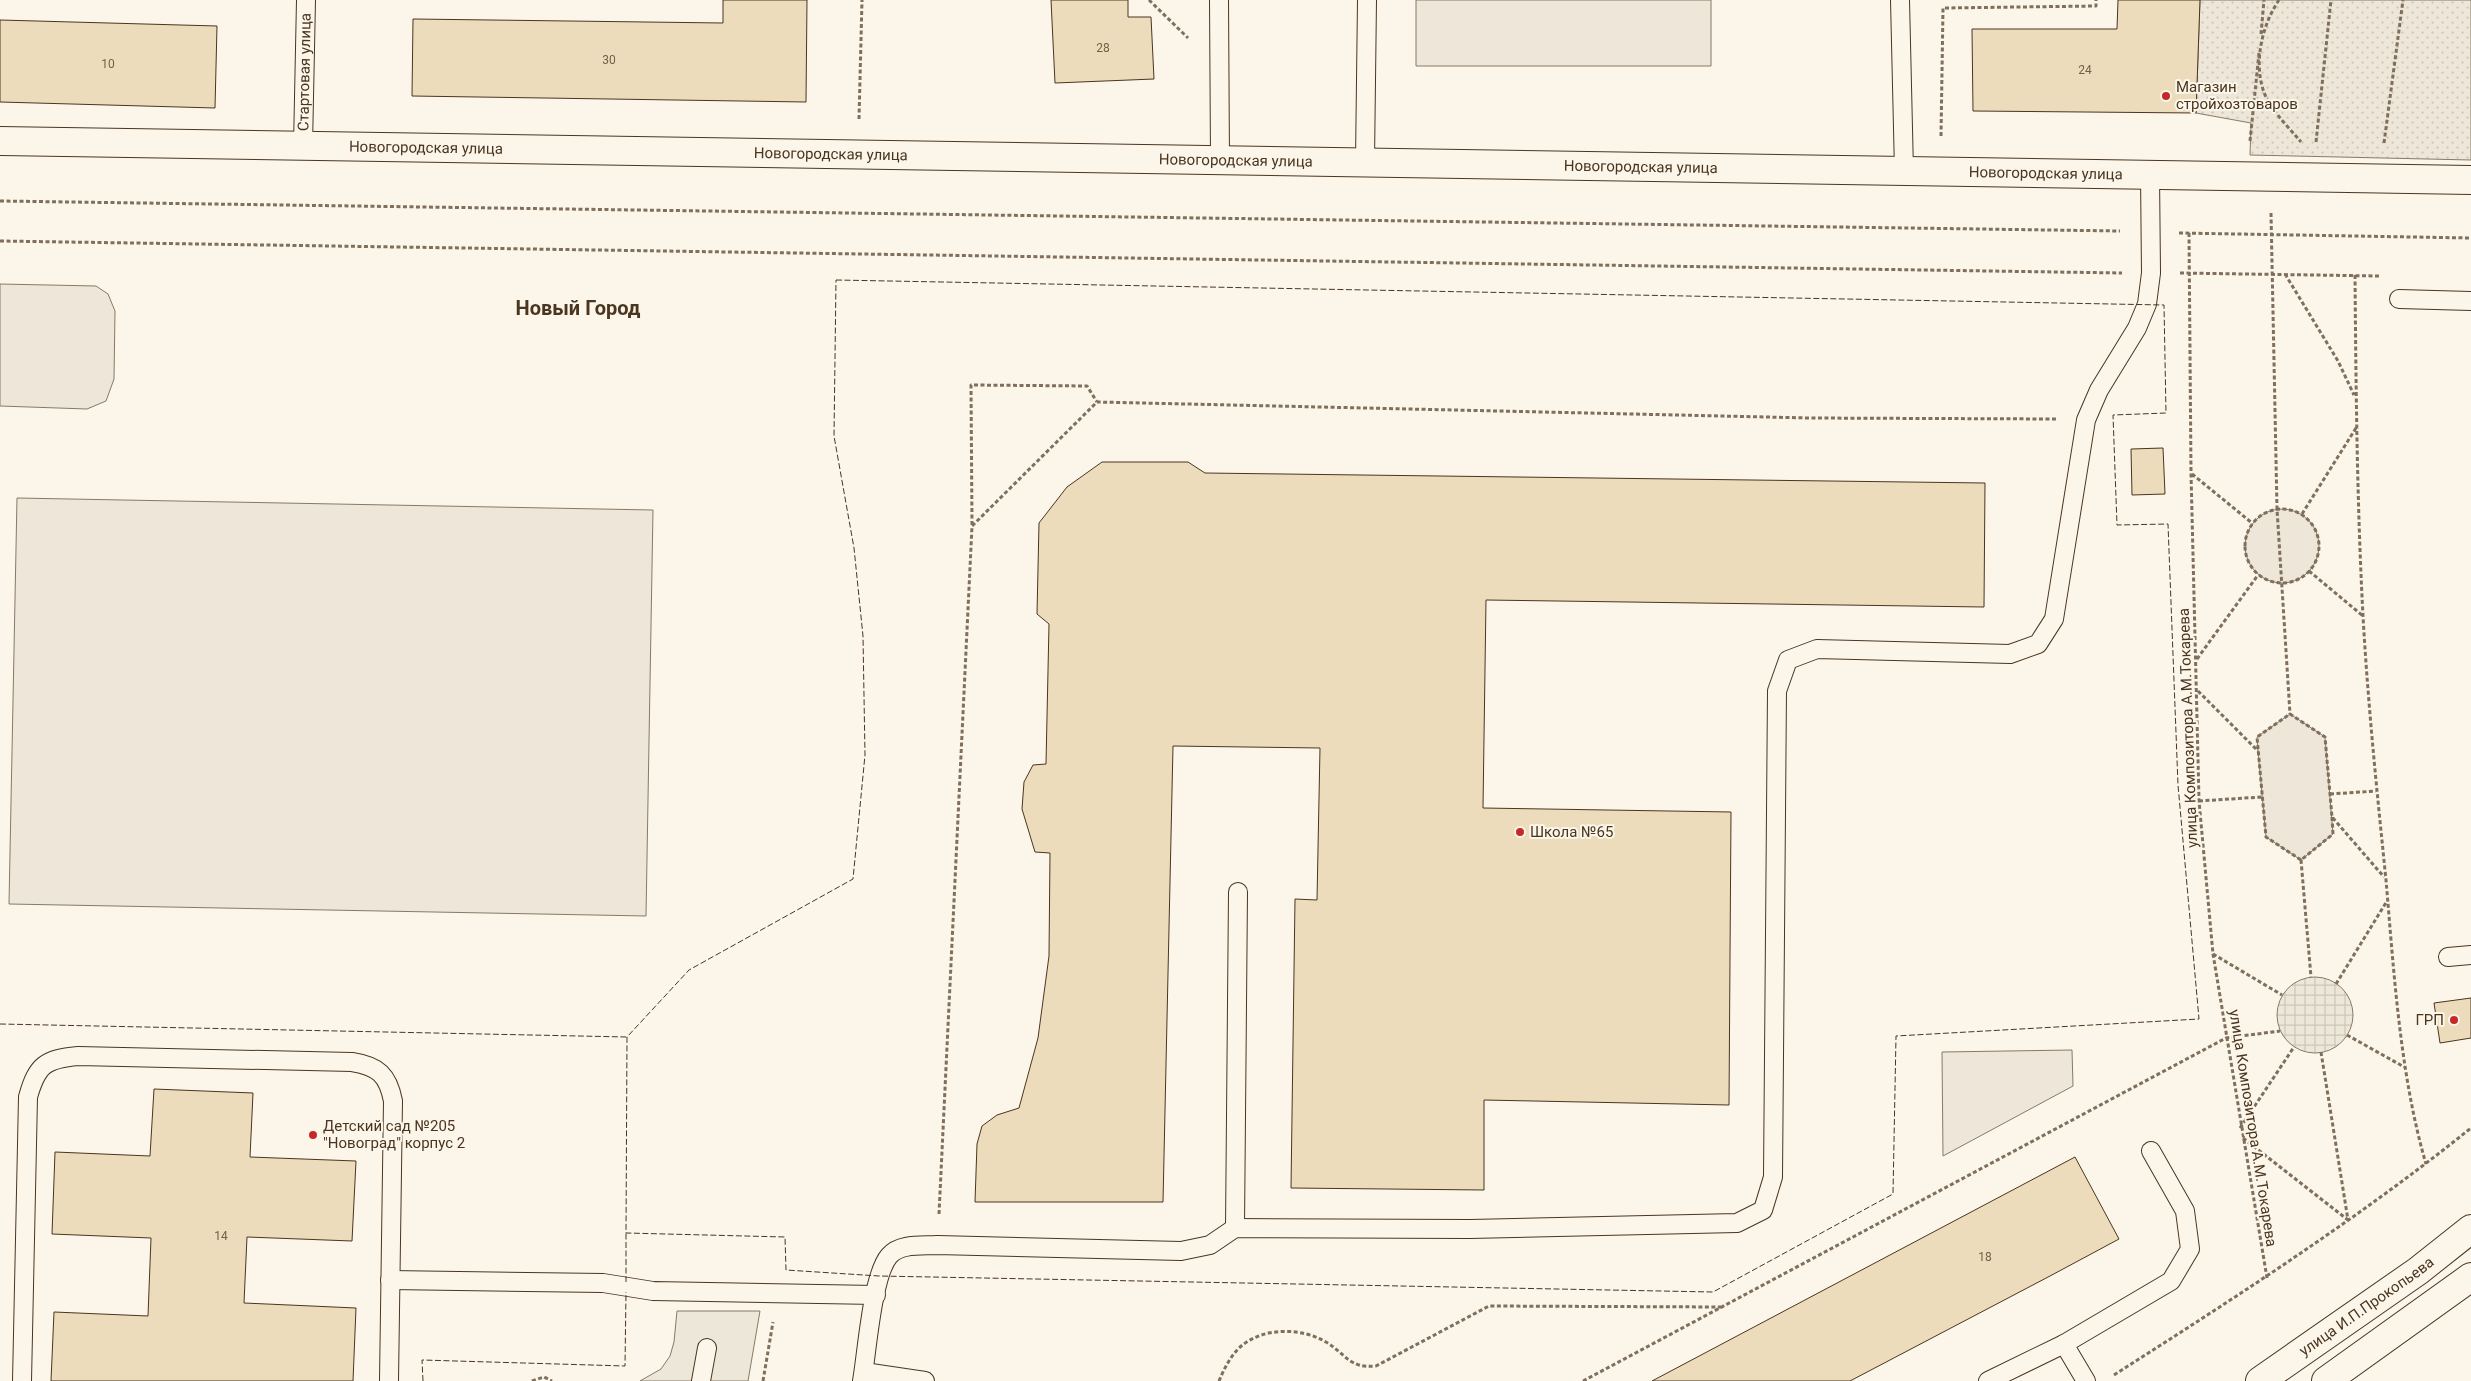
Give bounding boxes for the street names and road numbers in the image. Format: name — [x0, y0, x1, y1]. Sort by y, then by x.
street label: Стартовая улица — [294, 13, 315, 131]
street label: Новогородская улица — [349, 138, 503, 158]
street label: Новогородская улица — [754, 144, 908, 164]
street label: Новогородская улица — [1159, 150, 1313, 171]
street label: Новогородская улица — [1564, 157, 1718, 177]
street label: Новогородская улица — [1969, 163, 2123, 184]
street label: улица Композитора А.М.Токарева — [2175, 608, 2201, 848]
street label: улица Композитора А.М.Токарева — [2225, 1008, 2281, 1248]
street label: улица И.П.Прокопьева — [2296, 1253, 2437, 1360]

